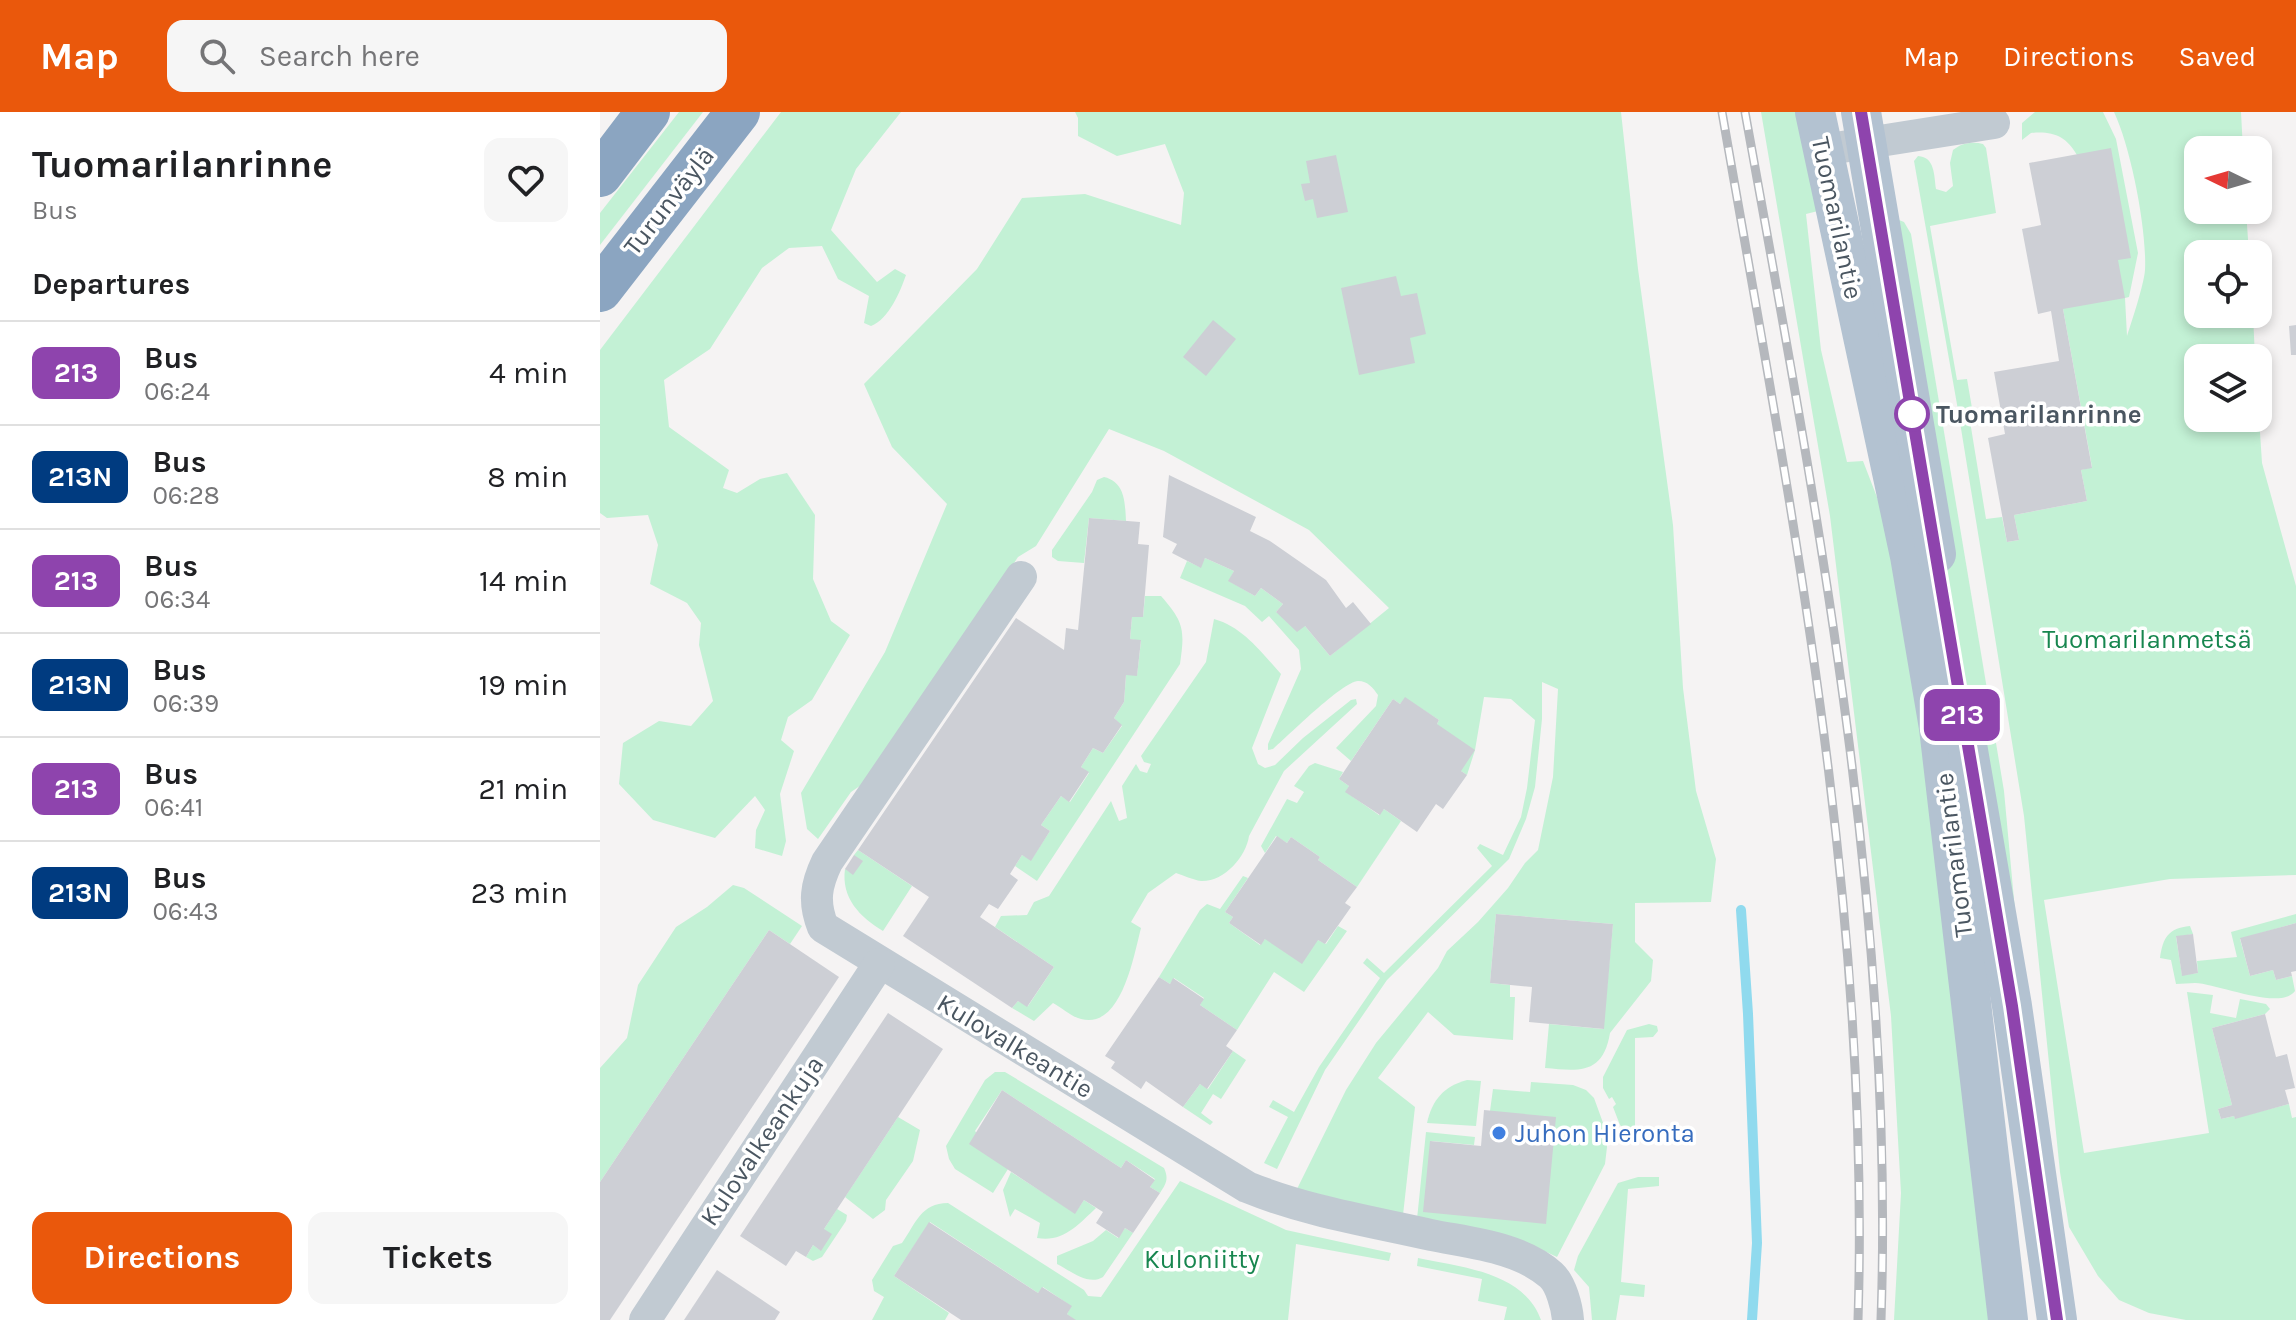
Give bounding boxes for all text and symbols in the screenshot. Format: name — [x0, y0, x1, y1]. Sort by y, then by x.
search box — [167, 20, 727, 92]
text: Map — [40, 34, 119, 79]
icon: search — [195, 34, 239, 78]
text: Search here — [259, 38, 420, 74]
text: Map — [1904, 40, 1959, 73]
text: Directions — [2003, 40, 2135, 73]
text: Saved — [2179, 40, 2256, 73]
street label: Tuomarilantie — [1805, 134, 1869, 302]
north arrow — [2184, 136, 2272, 224]
map controls — [2184, 136, 2272, 432]
button: heart — [484, 138, 568, 222]
street label: Turunväylä — [617, 141, 721, 261]
text: Tuomarilanrinne — [32, 142, 332, 187]
text: Bus — [32, 195, 78, 226]
button: locate — [2184, 240, 2272, 328]
text: Departures — [32, 266, 190, 302]
text: Bus — [144, 340, 198, 376]
button: layers — [2184, 344, 2272, 432]
text: 4 min — [489, 355, 568, 391]
text: 213 — [54, 356, 98, 389]
text: 06:24 — [144, 376, 210, 407]
marker: Tuomarilanrinne — [1895, 397, 1929, 431]
place label: Tuomarilanrinne — [1936, 399, 2142, 430]
text: Bus — [152, 444, 207, 480]
text: 8 min — [487, 459, 568, 495]
text: 213N — [48, 460, 112, 493]
text: 06:28 — [152, 480, 220, 511]
text: Bus — [144, 548, 198, 584]
text: 14 min — [479, 563, 568, 599]
text: 213 — [54, 564, 98, 597]
text: 06:34 — [144, 584, 210, 615]
park label: Tuomarilanmetsä — [2042, 624, 2252, 655]
text: Bus — [152, 652, 207, 688]
text: 19 min — [478, 667, 568, 703]
text: 213N — [48, 668, 112, 701]
text: 06:39 — [152, 688, 219, 719]
line badge: 213 — [1916, 689, 2008, 741]
text: 213 — [1940, 698, 1984, 731]
text: Bus — [144, 756, 198, 792]
text: 21 min — [478, 771, 568, 807]
street label: Tuomarilantie — [1929, 771, 1979, 939]
text: 213 — [54, 772, 98, 805]
text: 06:41 — [144, 792, 203, 823]
text: Bus — [152, 860, 207, 896]
text: 23 min — [471, 875, 568, 911]
text: 213N — [48, 876, 112, 909]
text: 06:43 — [152, 896, 219, 927]
street label: Kulovalkeantie — [931, 987, 1099, 1105]
street label: Kulovalkeankuja — [694, 1050, 830, 1232]
place label: Juhon Hieronta — [1515, 1118, 1695, 1149]
marker: Juhon Hieronta — [1490, 1124, 1508, 1142]
button: Directions — [32, 1212, 292, 1304]
button: Tickets — [308, 1212, 568, 1304]
park label: Kuloniitty — [1144, 1244, 1260, 1275]

